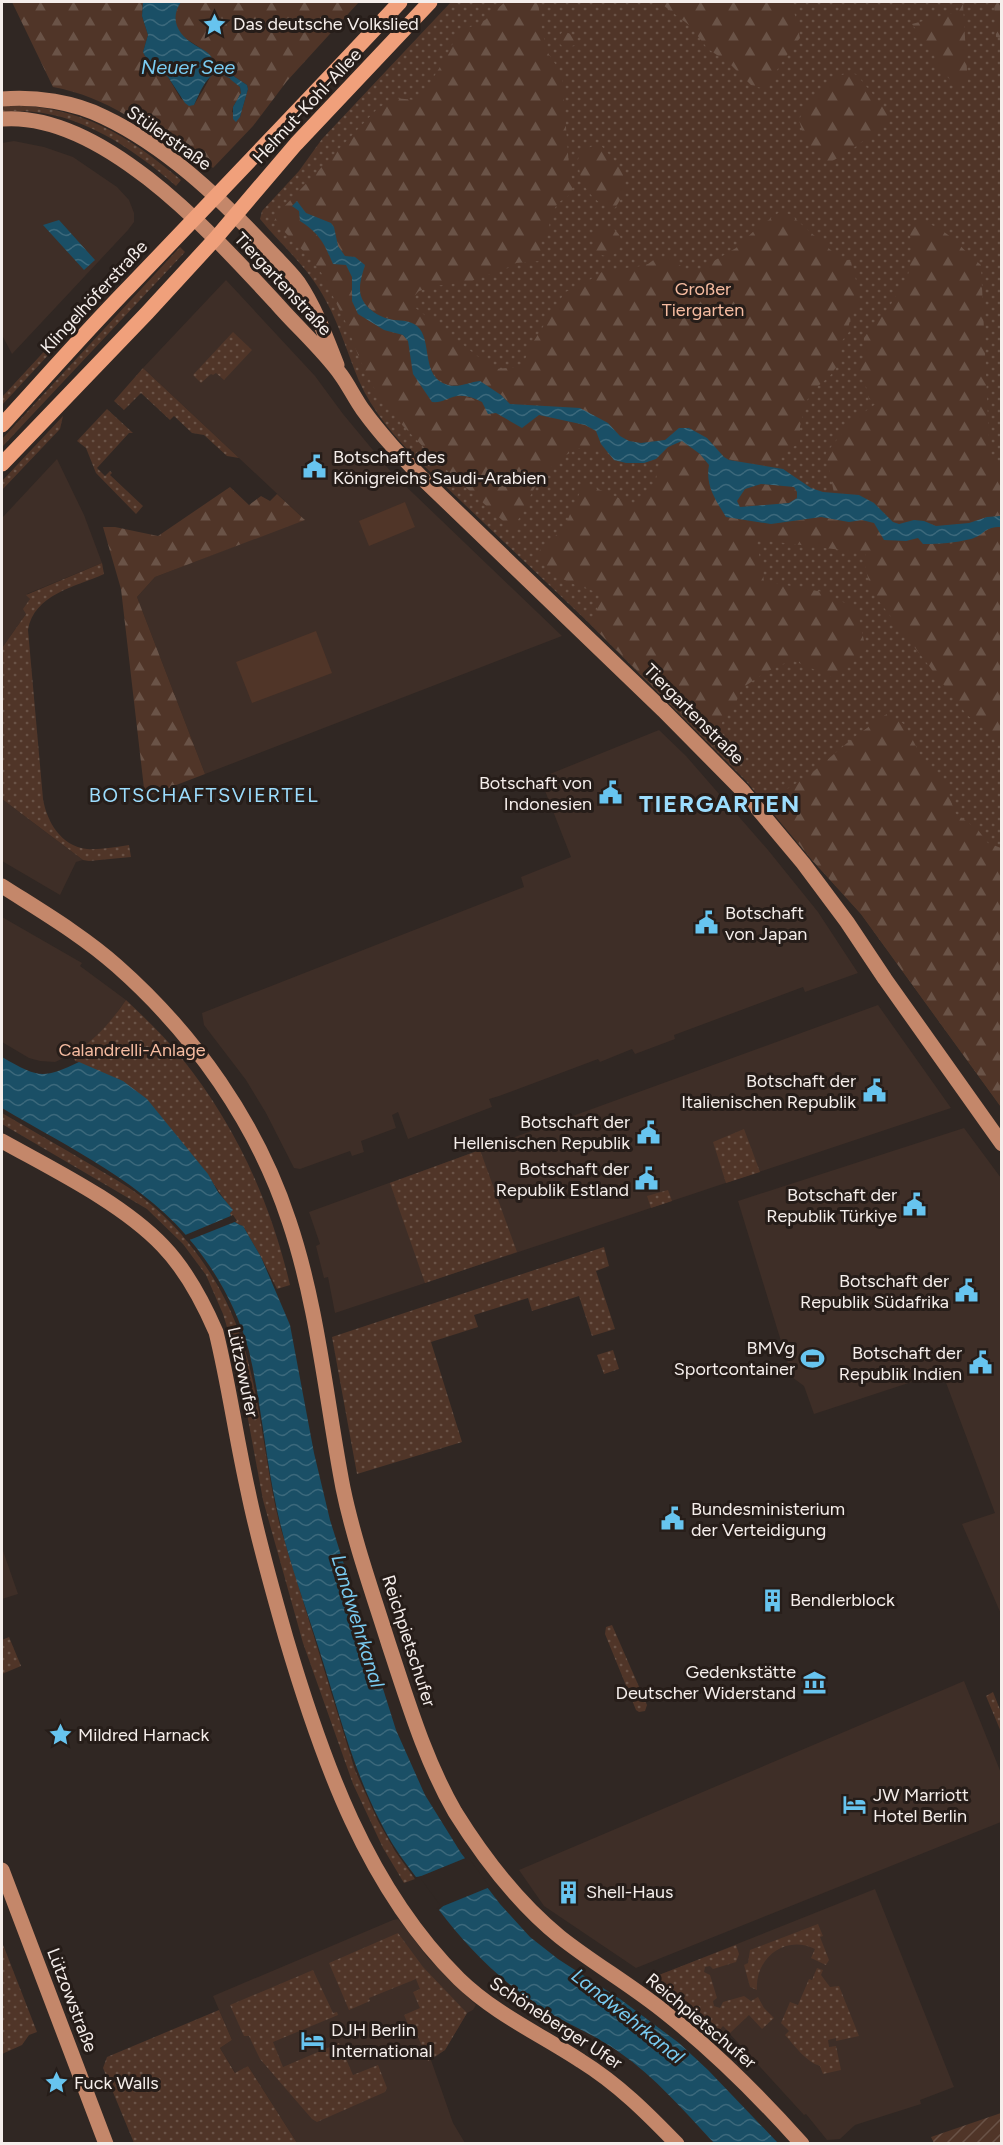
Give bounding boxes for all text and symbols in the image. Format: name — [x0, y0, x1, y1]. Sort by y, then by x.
place icon: Das deutsche Volkslied — [202, 11, 228, 37]
place label: Das deutsche Volkslied — [233, 13, 419, 35]
street label: Helmut-Kohl-Allee — [248, 44, 366, 168]
water label: Neuer See — [141, 55, 235, 79]
street label: Stülerstraße — [122, 101, 216, 175]
street label: Tiergartenstraße — [230, 228, 336, 340]
street label: Klingelhöferstraße — [36, 236, 152, 358]
park label: Großer Tiergarten — [662, 278, 744, 321]
place label: Botschaft des Königreichs Saudi-Arabien — [333, 446, 546, 489]
public building icon: Botschaft des Königreichs Saudi-Arabien — [302, 454, 328, 480]
street label: Tiergartenstraße — [639, 659, 749, 769]
place label: Botschaft von Indonesien — [479, 772, 592, 815]
public building icon: Botschaft von Indonesien — [597, 780, 623, 806]
district label: BOTSCHAFTSVIERTEL — [89, 783, 319, 807]
district label: TIERGARTEN — [639, 789, 801, 818]
place label: Botschaft von Japan — [725, 902, 807, 945]
public building icon: Botschaft von Japan — [694, 910, 720, 936]
park label: Calandrelli-Anlage — [58, 1039, 206, 1061]
place label: Botschaft der Italienischen Republik — [681, 1070, 856, 1113]
public building icon: Botschaft der Italienischen Republik — [861, 1078, 887, 1104]
place label: Botschaft der Hellenischen Republik — [453, 1111, 630, 1154]
public building icon: Botschaft der Hellenischen Republik — [635, 1119, 661, 1145]
place label: Botschaft der Republik Estland — [496, 1158, 629, 1201]
public building icon: Botschaft der Republik Estland — [634, 1166, 660, 1192]
place label: Botschaft der Republik Türkiye — [766, 1184, 897, 1227]
public building icon: Botschaft der Republik Türkiye — [902, 1192, 928, 1218]
place label: Botschaft der Republik Südafrika — [800, 1270, 949, 1313]
public building icon: Botschaft der Republik Südafrika — [954, 1278, 980, 1304]
street label: Lützowufer — [223, 1325, 263, 1419]
place label: BMVg Sportcontainer — [674, 1337, 795, 1380]
place label: Botschaft der Republik Indien — [839, 1342, 962, 1385]
sports icon: BMVg Sportcontainer — [800, 1345, 826, 1371]
public building icon: Botschaft der Republik Indien — [967, 1350, 993, 1376]
place label: Bundesministerium der Verteidigung — [691, 1498, 845, 1541]
public building icon: Bundesministerium der Verteidigung — [660, 1506, 686, 1532]
water label: Landwehrkanal — [326, 1552, 390, 1691]
street label: Reichpietschufer — [377, 1572, 441, 1710]
building icon: Bendlerblock — [759, 1587, 785, 1613]
place label: Bendlerblock — [790, 1589, 895, 1611]
place label: Gedenkstätte Deutscher Widerstand — [616, 1661, 796, 1704]
museum icon: Gedenkstätte Deutscher Widerstand — [801, 1669, 827, 1695]
place icon: Mildred Harnack — [47, 1722, 73, 1748]
place label: Mildred Harnack — [78, 1724, 210, 1746]
place label: JW Marriott Hotel Berlin — [873, 1784, 969, 1827]
hotel icon: JW Marriott Hotel Berlin — [842, 1792, 868, 1818]
building icon: Shell-Haus — [555, 1879, 581, 1905]
place label: Shell-Haus — [586, 1881, 673, 1903]
street label: Lützowstraße — [42, 1945, 102, 2055]
water label: Landwehrkanal — [567, 1963, 690, 2069]
street label: Reichpietschufer — [641, 1968, 761, 2074]
street label: Schöneberger Ufer — [486, 1972, 626, 2074]
place label: DJH Berlin International — [331, 2019, 432, 2062]
hotel icon: DJH Berlin International — [300, 2027, 326, 2053]
place icon: Fuck Walls — [43, 2070, 69, 2096]
place label: Fuck Walls — [74, 2072, 159, 2094]

